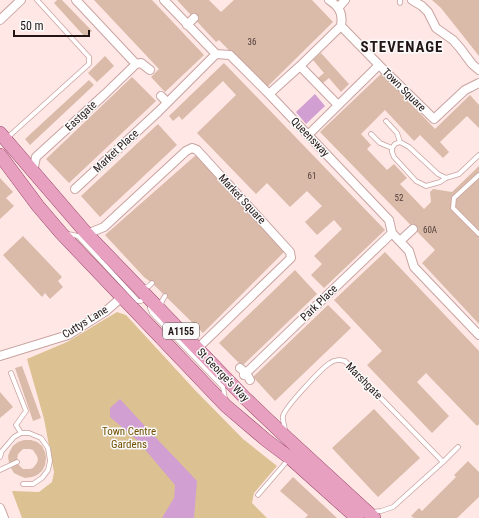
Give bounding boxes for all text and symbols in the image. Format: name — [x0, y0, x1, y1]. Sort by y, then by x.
scale bar — [14, 12, 89, 38]
text: 50 m — [20, 19, 44, 33]
house number: 36 — [248, 37, 256, 47]
district label: STEVENAGE — [361, 38, 443, 56]
street label: Town Square — [380, 66, 428, 114]
street label: Eastgate — [63, 98, 99, 134]
street label: Queensway — [288, 115, 332, 160]
street label: Market Place — [91, 127, 141, 175]
house number: 61 — [308, 171, 316, 181]
street label: Market Square — [216, 172, 268, 226]
house number: 52 — [395, 193, 404, 203]
house number: 60A — [423, 225, 437, 235]
street label: Park Place — [298, 282, 340, 324]
street label: Cuttys Lane — [60, 303, 110, 341]
road number: A1155 — [163, 323, 199, 339]
street label: St George's Way — [194, 346, 252, 405]
street label: Marshgate — [343, 360, 385, 402]
park label: Town Centre Gardens — [102, 425, 156, 451]

